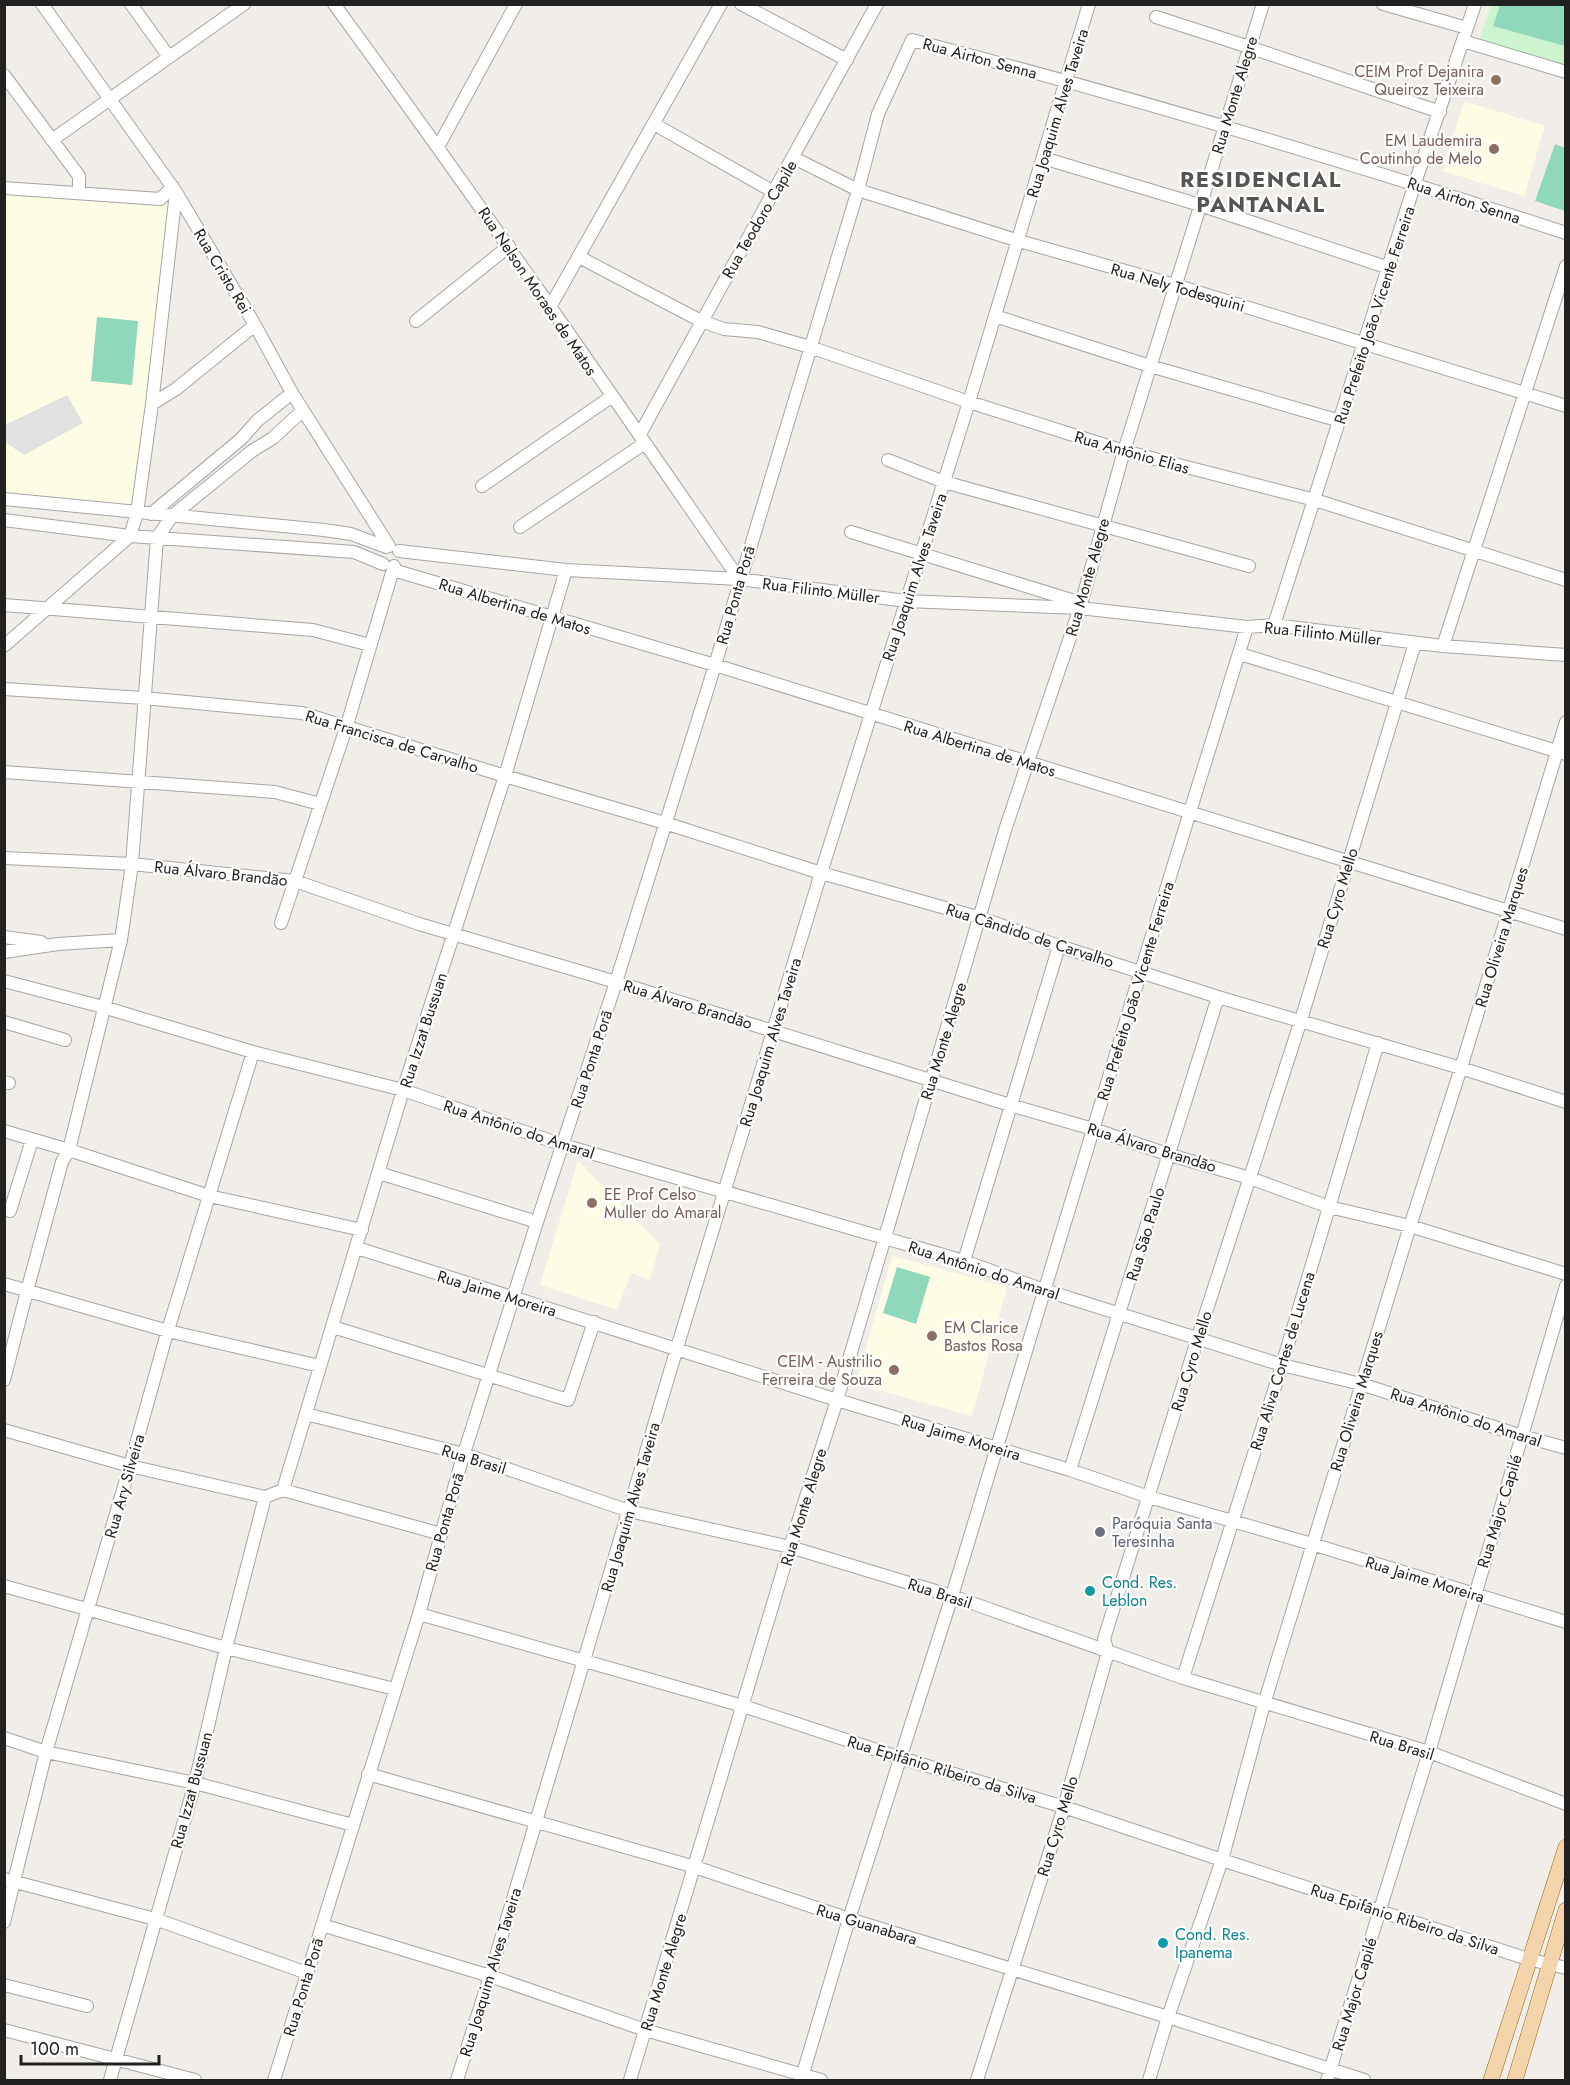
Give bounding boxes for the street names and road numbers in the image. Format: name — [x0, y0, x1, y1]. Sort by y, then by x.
street label: Rua Joaquim Alves Taveira — [1021, 26, 1094, 200]
street label: Rua Airton Senna — [920, 32, 1040, 85]
street label: Rua Monte Alegre — [1206, 33, 1263, 157]
street label: Rua Teodoro Capile — [716, 156, 803, 283]
street label: Rua Airton Senna — [1404, 171, 1523, 230]
street label: Rua Nelson Moraes de Matos — [472, 202, 603, 380]
street label: Rua Prefeito João Vicente Ferreira — [1328, 203, 1421, 427]
street label: Rua Cristo Rei — [188, 224, 257, 318]
street label: Rua Nely Todesquini — [1108, 257, 1248, 318]
street label: Rua Antônio Elias — [1072, 425, 1192, 480]
street label: Rua Joaquim Alves Taveira — [876, 490, 953, 664]
street label: Rua Monte Alegre — [1060, 515, 1115, 639]
street label: Rua Ponta Porã — [710, 543, 761, 647]
street label: Rua Albertina de Matos — [436, 572, 594, 641]
street label: Rua Filinto Müller — [761, 572, 881, 609]
street label: Rua Filinto Müller — [1263, 616, 1383, 651]
street label: Rua Francisca de Carvalho — [302, 704, 481, 779]
street label: Rua Albertina de Matos — [901, 714, 1059, 783]
street label: Rua Cyro Mello — [1311, 845, 1364, 951]
street label: Rua Álvaro Brandão — [153, 855, 289, 892]
street label: Rua Oliveira Marques — [1469, 864, 1534, 1010]
street label: Rua Prefeito João Vicente Ferreira — [1091, 879, 1180, 1104]
street label: Rua Cândido de Carvalho — [943, 897, 1117, 974]
street label: Rua Joaquim Alves Taveira — [734, 955, 807, 1129]
street label: Rua Izzat Bussuan — [394, 970, 453, 1091]
street label: Rua Álvaro Brandão — [621, 974, 755, 1035]
street label: Rua Monte Alegre — [915, 979, 972, 1103]
street label: Rua Ponta Porã — [565, 1007, 618, 1111]
street label: Rua Antônio do Amaral — [440, 1094, 597, 1165]
street label: Rua Álvaro Brandão — [1085, 1117, 1219, 1178]
street label: Rua São Paulo — [1120, 1184, 1171, 1284]
street label: Rua Antônio do Amaral — [905, 1235, 1062, 1306]
street label: Rua Jaime Moreira — [434, 1264, 559, 1323]
street label: Rua Aliva Cortes de Lucena — [1244, 1269, 1321, 1453]
street label: Rua Cyro Mello — [1165, 1308, 1218, 1414]
street label: Rua Oliveira Marques — [1324, 1328, 1389, 1474]
street label: Rua Antônio do Amaral — [1387, 1382, 1544, 1453]
street label: Rua Jaime Moreira — [898, 1408, 1023, 1467]
street label: Rua Joaquim Alves Taveira — [595, 1420, 666, 1595]
street label: Rua Ary Silveira — [99, 1431, 150, 1541]
street label: Rua Brasil — [439, 1439, 509, 1480]
street label: Rua Monte Alegre — [775, 1445, 832, 1569]
street label: Rua Major Capilé — [1471, 1452, 1528, 1571]
street label: Rua Ponta Porã — [419, 1470, 470, 1574]
street label: Rua Jaime Moreira — [1362, 1550, 1487, 1609]
street label: Rua Brasil — [905, 1572, 975, 1615]
street label: Rua Brasil — [1367, 1725, 1437, 1766]
street label: Rua Izzat Bussuan — [165, 1729, 218, 1851]
street label: Rua Epifânio Ribeiro da Silva — [844, 1730, 1039, 1809]
street label: Rua Cyro Mello — [1031, 1773, 1084, 1879]
street label: Rua Epifânio Ribeiro da Silva — [1308, 1878, 1502, 1961]
street label: Rua Joaquim Alves Taveira — [454, 1885, 527, 2059]
street label: Rua Guanabara — [814, 1898, 920, 1951]
street label: Rua Monte Alegre — [635, 1910, 692, 2034]
street label: Rua Ponta Porã — [278, 1935, 329, 2039]
street label: Rua Major Capilé — [1326, 1935, 1383, 2054]

